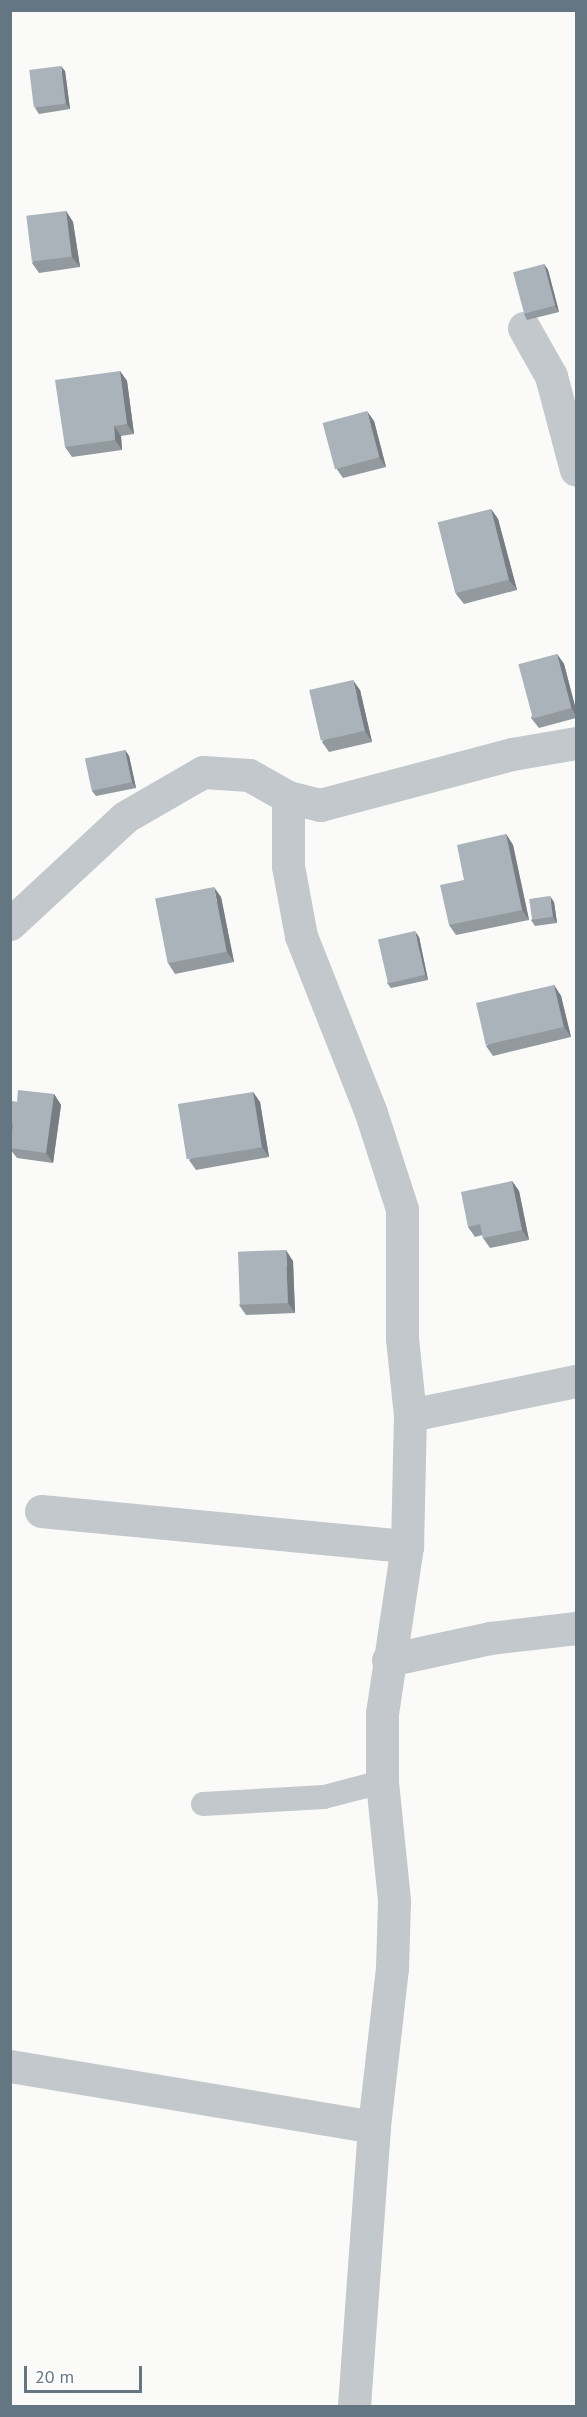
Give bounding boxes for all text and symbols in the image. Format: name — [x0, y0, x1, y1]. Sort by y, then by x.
scale bar — [27, 2354, 146, 2392]
text: 20 m — [35, 2365, 74, 2388]

